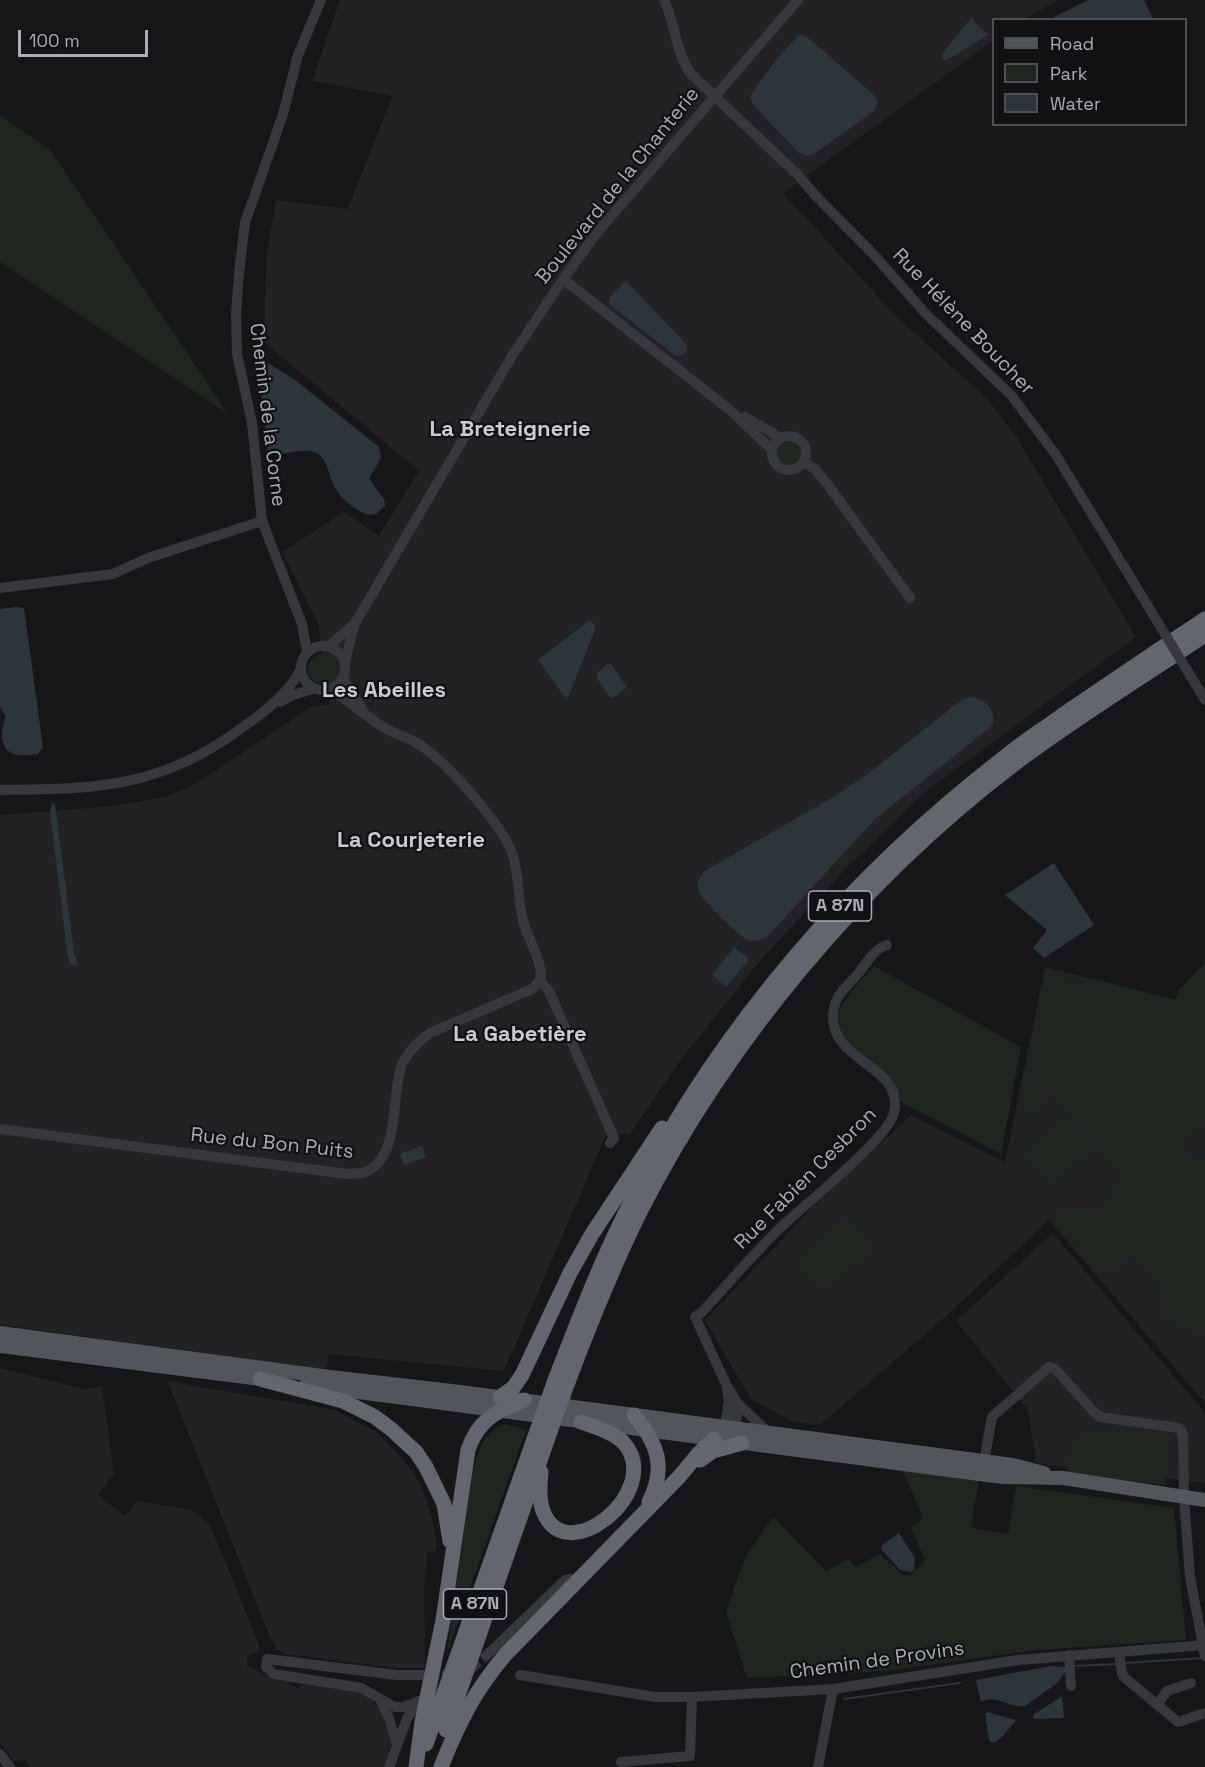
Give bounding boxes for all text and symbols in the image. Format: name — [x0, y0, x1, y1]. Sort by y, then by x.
scale bar — [21, 18, 152, 56]
legend — [992, 18, 1187, 126]
text: 100 m — [29, 29, 80, 52]
text: Road — [1050, 32, 1094, 55]
text: Park — [1050, 62, 1087, 85]
street label: Boulevard de la Chanterie — [531, 83, 705, 289]
text: Water — [1050, 92, 1101, 115]
street label: Rue Hélène Boucher — [887, 244, 1039, 400]
street label: Chemin de la Corne — [244, 322, 290, 508]
district label: La Breteignerie — [429, 417, 591, 443]
district label: Les Abeilles — [322, 678, 446, 704]
district label: La Courjeterie — [337, 828, 485, 854]
road number: A 87N — [808, 891, 872, 921]
district label: La Gabetière — [453, 1022, 587, 1048]
street label: Rue Fabien Cesbron — [730, 1103, 882, 1255]
street label: Rue du Bon Puits — [189, 1123, 355, 1165]
road number: A 87N — [444, 1589, 506, 1619]
street label: Chemin de Provins — [788, 1637, 966, 1685]

